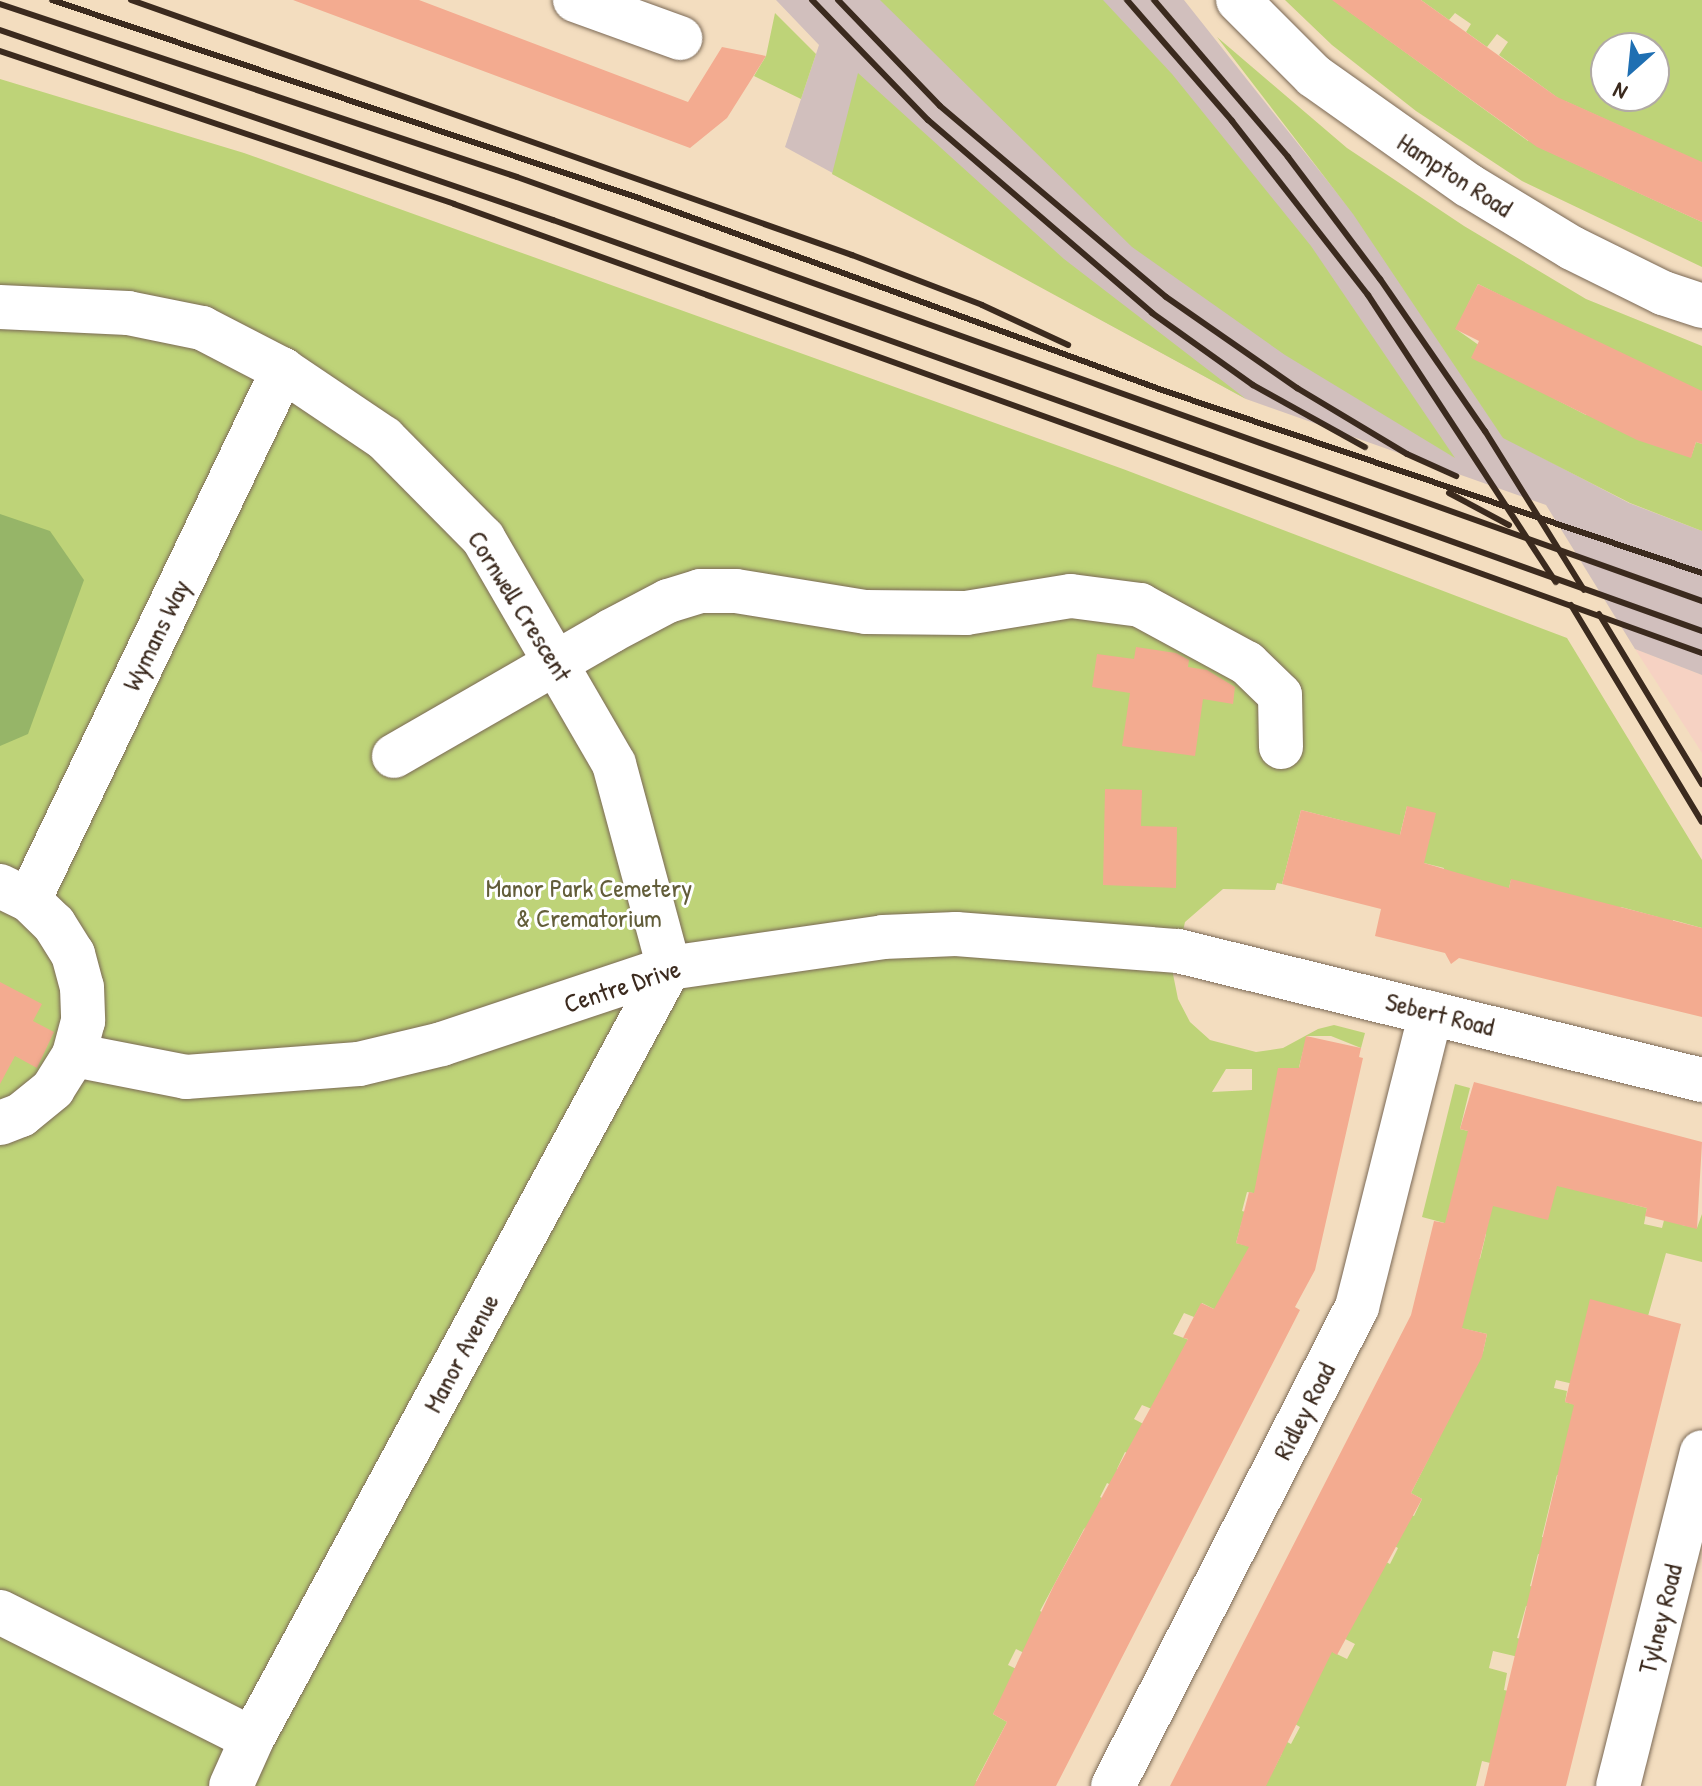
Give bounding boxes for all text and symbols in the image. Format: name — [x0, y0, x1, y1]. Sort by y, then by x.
north arrow — [1590, 32, 1670, 112]
text: N — [1608, 76, 1632, 108]
street label: Hampton Road — [1392, 126, 1518, 224]
street label: Cornwell Crescent — [461, 525, 579, 687]
street label: Wymans Way — [116, 574, 196, 696]
park label: Manor Park Cemetery & Crematorium — [486, 872, 692, 934]
street label: Centre Drive — [560, 953, 684, 1019]
street label: Sebert Road — [1382, 985, 1498, 1043]
street label: Manor Avenue — [417, 1288, 505, 1418]
street label: Ridley Road — [1266, 1357, 1342, 1465]
street label: Tylney Road — [1631, 1561, 1689, 1677]

